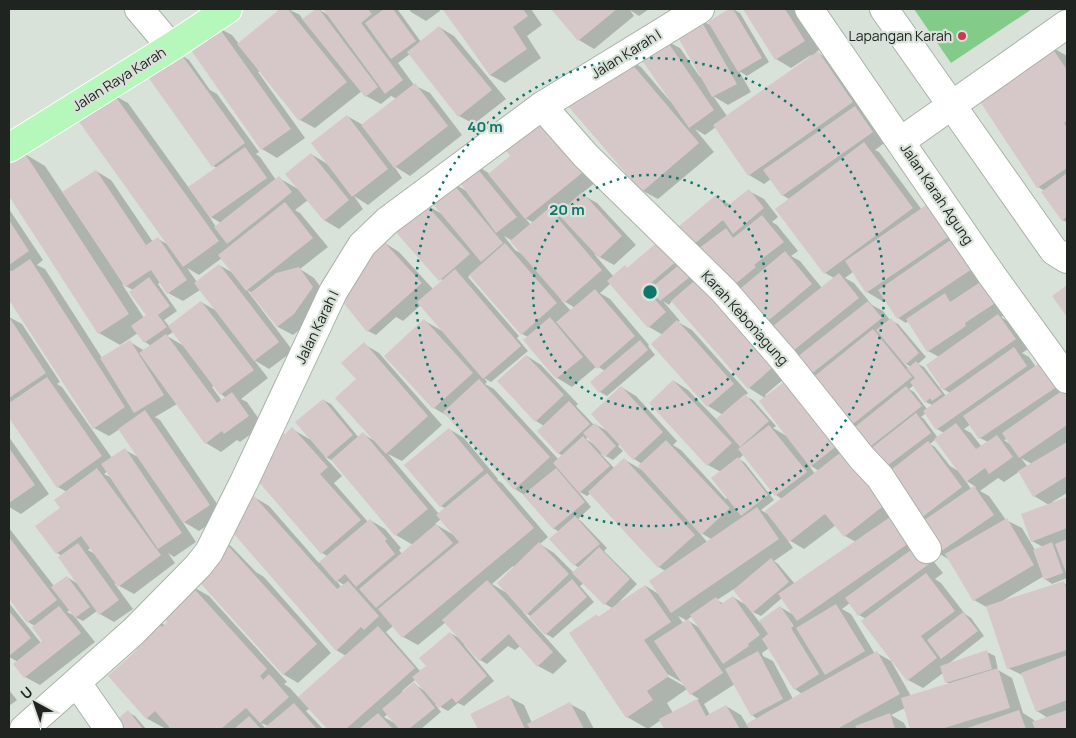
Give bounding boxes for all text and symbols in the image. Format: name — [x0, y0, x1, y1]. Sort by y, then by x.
street label: Jalan Karah I — [587, 24, 664, 83]
place label: Lapangan Karah — [849, 26, 952, 45]
marker: Lapangan Karah — [956, 30, 968, 42]
street label: Jalan Raya Karah — [68, 42, 169, 115]
text: 40 m — [467, 116, 503, 137]
street label: Jalan Karah Agung — [896, 139, 978, 248]
text: 20 m — [549, 199, 585, 220]
street label: Karah Kebonagung — [698, 266, 793, 369]
centre of rings — [641, 283, 659, 301]
street label: Jalan Karah I — [291, 287, 343, 367]
north arrow — [10, 678, 60, 728]
text: U — [16, 682, 36, 703]

